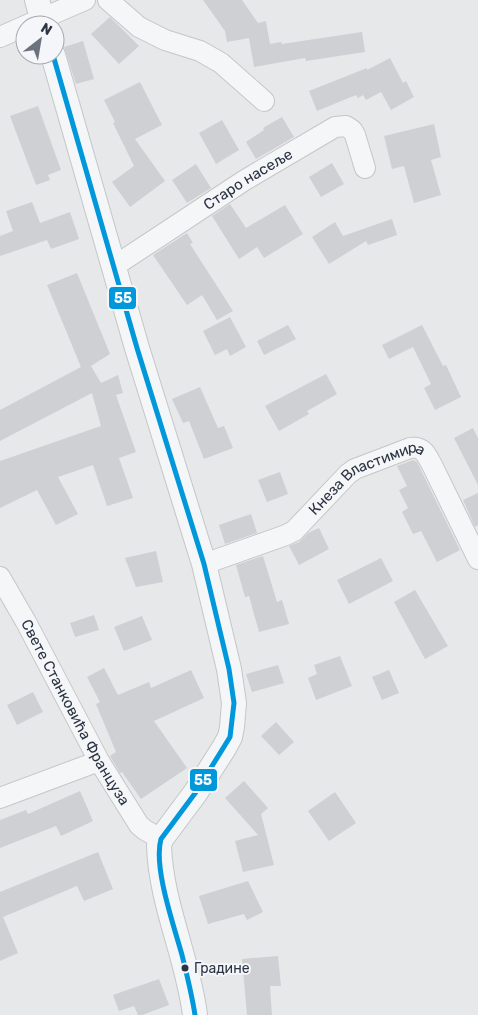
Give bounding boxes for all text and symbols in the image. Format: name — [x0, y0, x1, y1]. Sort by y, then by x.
north arrow — [15, 15, 65, 65]
text: N — [38, 19, 55, 39]
street label: Старо насеље — [200, 145, 296, 214]
line badge: 55 — [108, 286, 137, 310]
text: 55 — [114, 290, 132, 307]
street label: Кнеза Властимира — [305, 438, 428, 519]
street label: Свете Станковића Француза — [17, 616, 134, 809]
line badge: 55 — [189, 768, 218, 792]
text: 55 — [194, 772, 212, 789]
place label: Градине — [194, 960, 250, 977]
marker: Градине — [180, 963, 190, 973]

